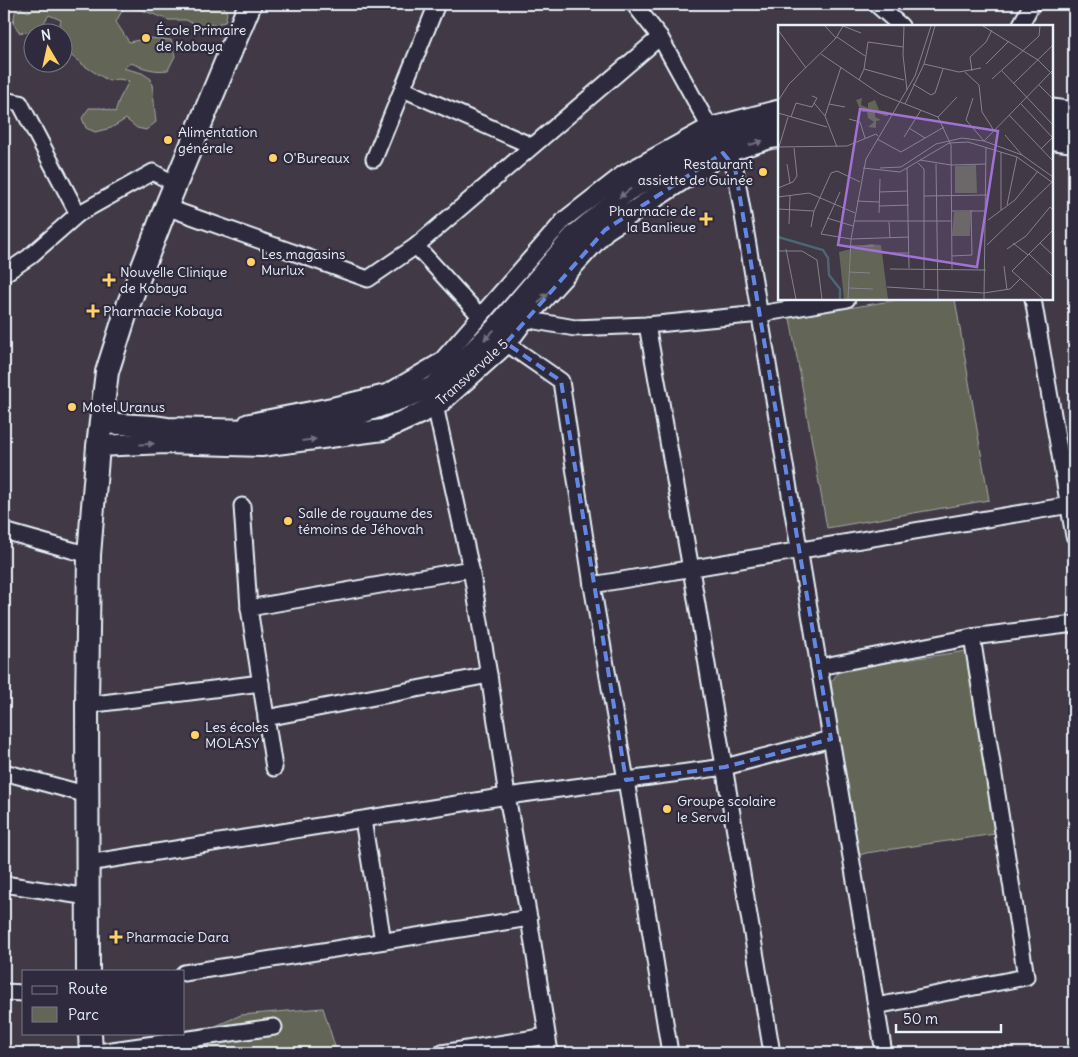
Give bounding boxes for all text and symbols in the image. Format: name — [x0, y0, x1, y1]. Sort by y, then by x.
place label: École Primaire de Kobaya — [156, 21, 246, 55]
north arrow — [22, 22, 72, 72]
inset map — [778, 25, 1053, 300]
text: N — [40, 26, 52, 45]
marker: École Primaire de Kobaya — [140, 32, 152, 44]
place label: Alimentation générale — [178, 123, 258, 157]
marker: Alimentation générale — [162, 134, 174, 146]
one-way arrow — [748, 139, 763, 146]
place label: O'Bureaux — [283, 149, 350, 167]
marker: O'Bureaux — [267, 152, 279, 164]
place label: Restaurant assiette de Guinée — [638, 155, 753, 189]
marker: Restaurant assiette de Guinée — [757, 166, 769, 178]
one-way arrow — [618, 188, 632, 198]
place label: Pharmacie de la Banlieue — [609, 202, 696, 236]
marker: Pharmacie de la Banlieue — [700, 213, 712, 225]
place label: Les magasins Murlux — [261, 245, 345, 279]
marker: Les magasins Murlux — [245, 256, 257, 268]
place label: Nouvelle Clinique de Kobaya — [120, 263, 227, 297]
marker: Nouvelle Clinique de Kobaya — [102, 273, 116, 287]
one-way arrow — [537, 293, 549, 305]
place label: Pharmacie Kobaya — [103, 302, 223, 320]
marker: Pharmacie Kobaya — [87, 305, 99, 317]
one-way arrow — [483, 329, 495, 341]
street label: Transvervale 5 — [432, 335, 512, 409]
place label: Motel Uranus — [82, 398, 165, 416]
marker: Motel Uranus — [66, 401, 78, 413]
one-way arrow — [301, 436, 317, 444]
one-way arrow — [139, 440, 155, 448]
place label: Salle de royaume des témoins de Jéhovah — [298, 504, 433, 538]
marker: Salle de royaume des témoins de Jéhovah — [282, 515, 294, 527]
place label: Les écoles MOLASY — [205, 718, 269, 752]
marker: Les écoles MOLASY — [189, 729, 201, 741]
place label: Groupe scolaire le Serval — [677, 792, 776, 826]
marker: Groupe scolaire le Serval — [661, 803, 673, 815]
place label: Pharmacie Dara — [126, 928, 229, 946]
marker: Pharmacie Dara — [110, 931, 122, 943]
legend — [22, 970, 185, 1034]
text: Route — [68, 979, 108, 998]
scale bar — [896, 1002, 1000, 1034]
text: Parc — [68, 1005, 99, 1024]
text: 50 m — [903, 1009, 938, 1028]

